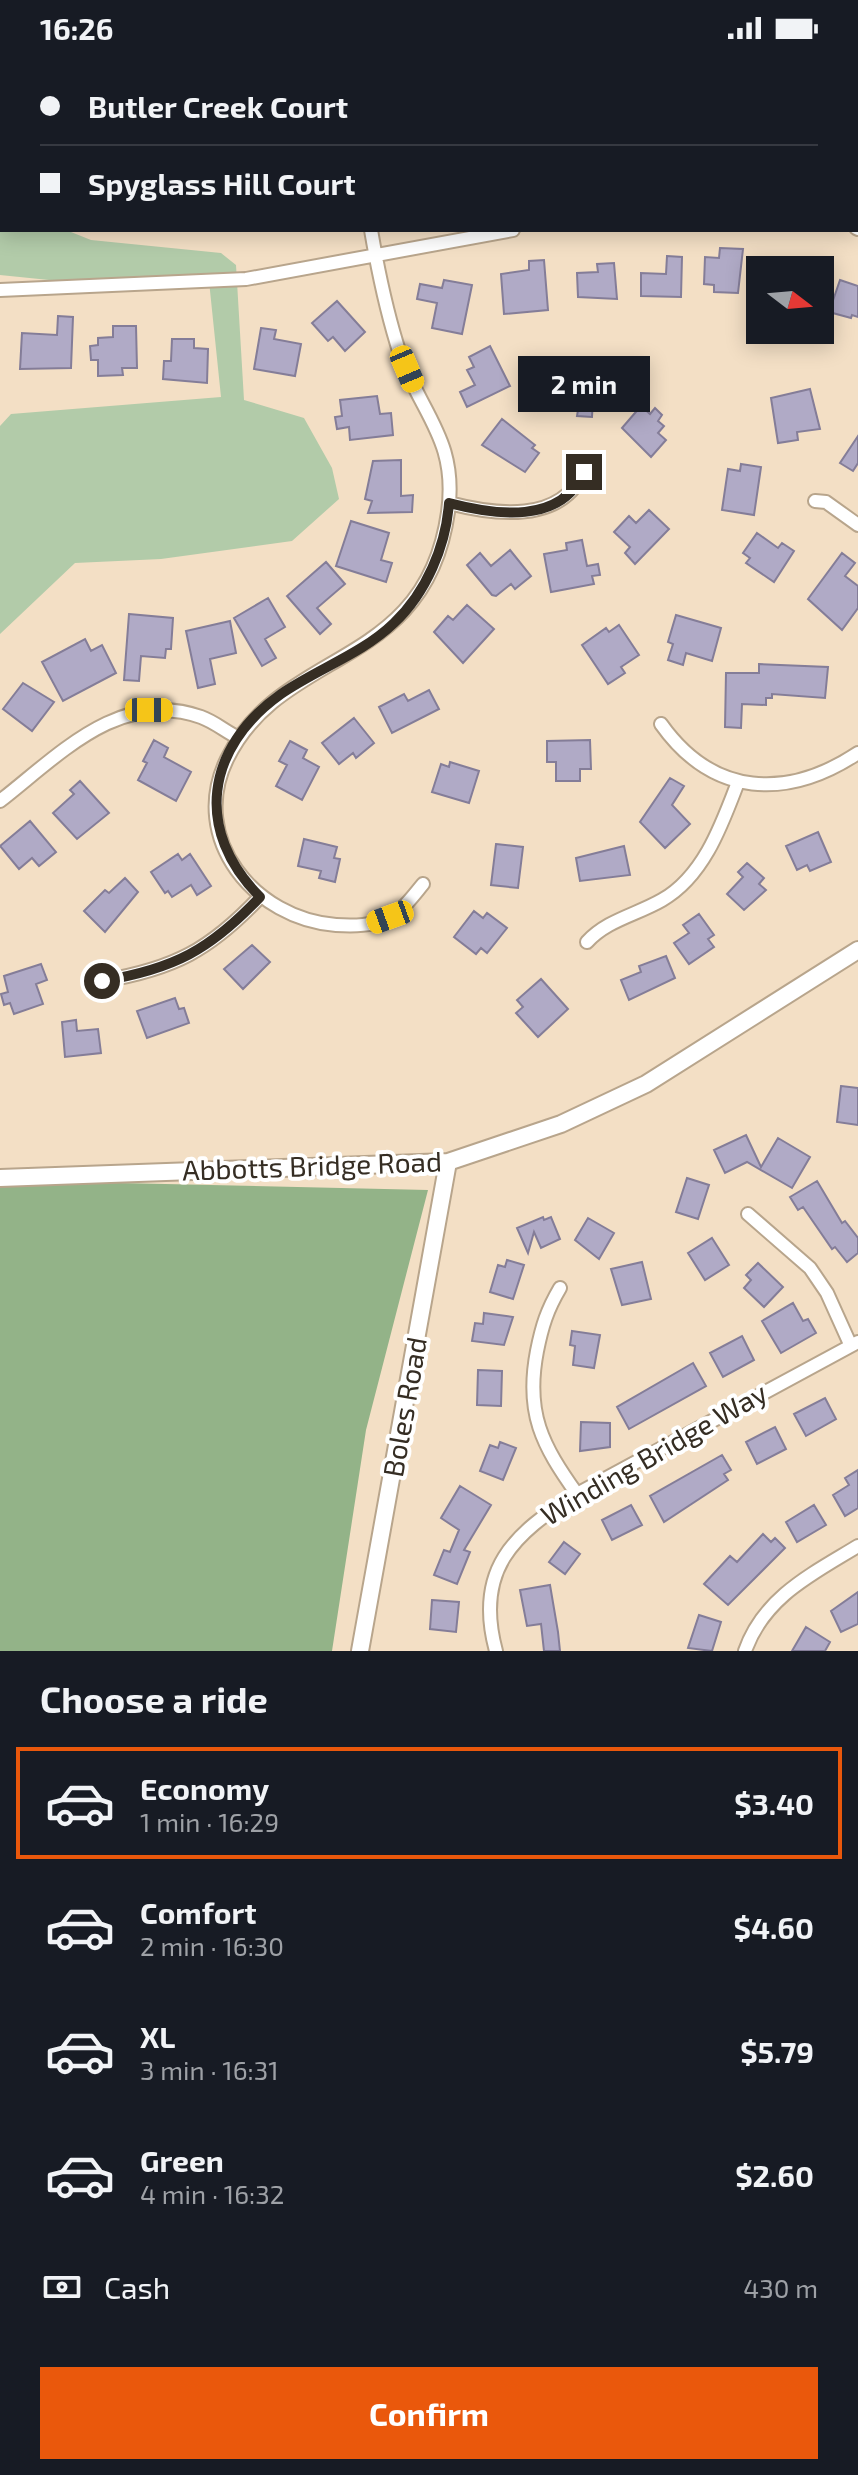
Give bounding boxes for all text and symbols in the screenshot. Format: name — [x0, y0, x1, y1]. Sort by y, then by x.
text: 16:26 — [40, 10, 114, 46]
text: Butler Creek Court — [88, 88, 348, 124]
text: Spyglass Hill Court — [88, 165, 356, 201]
north arrow — [746, 256, 834, 344]
map controls — [746, 256, 834, 344]
car — [387, 342, 427, 396]
callout: 2 min — [518, 356, 650, 412]
text: 2 min — [551, 368, 617, 399]
route end — [566, 454, 602, 490]
car — [125, 698, 173, 722]
car — [363, 898, 417, 936]
route start — [84, 963, 120, 999]
street label: Abbotts Bridge Road — [182, 1143, 442, 1187]
street label: Boles Road — [375, 1334, 433, 1479]
street label: Winding Bridge Way — [534, 1374, 773, 1532]
text: Choose a ride — [40, 1677, 268, 1720]
icon: car — [44, 1767, 116, 1839]
text: Economy — [140, 1770, 269, 1806]
text: $3.40 — [734, 1785, 814, 1821]
text: 1 min · 16:29 — [140, 1806, 279, 1837]
icon: car — [44, 1891, 116, 1963]
text: Comfort — [140, 1894, 257, 1930]
text: $4.60 — [734, 1909, 814, 1945]
text: 2 min · 16:30 — [140, 1930, 284, 1961]
icon: car — [44, 2015, 116, 2087]
text: XL — [140, 2018, 175, 2054]
text: $5.79 — [740, 2033, 814, 2069]
text: 3 min · 16:31 — [140, 2054, 278, 2085]
icon: car — [44, 2139, 116, 2211]
text: Green — [140, 2142, 224, 2178]
text: $2.60 — [735, 2157, 814, 2193]
text: 4 min · 16:32 — [140, 2178, 284, 2209]
icon: cash — [40, 2265, 84, 2309]
text: Cash — [104, 2269, 170, 2305]
text: 430 m — [743, 2272, 818, 2303]
button: Confirm — [40, 2367, 818, 2459]

